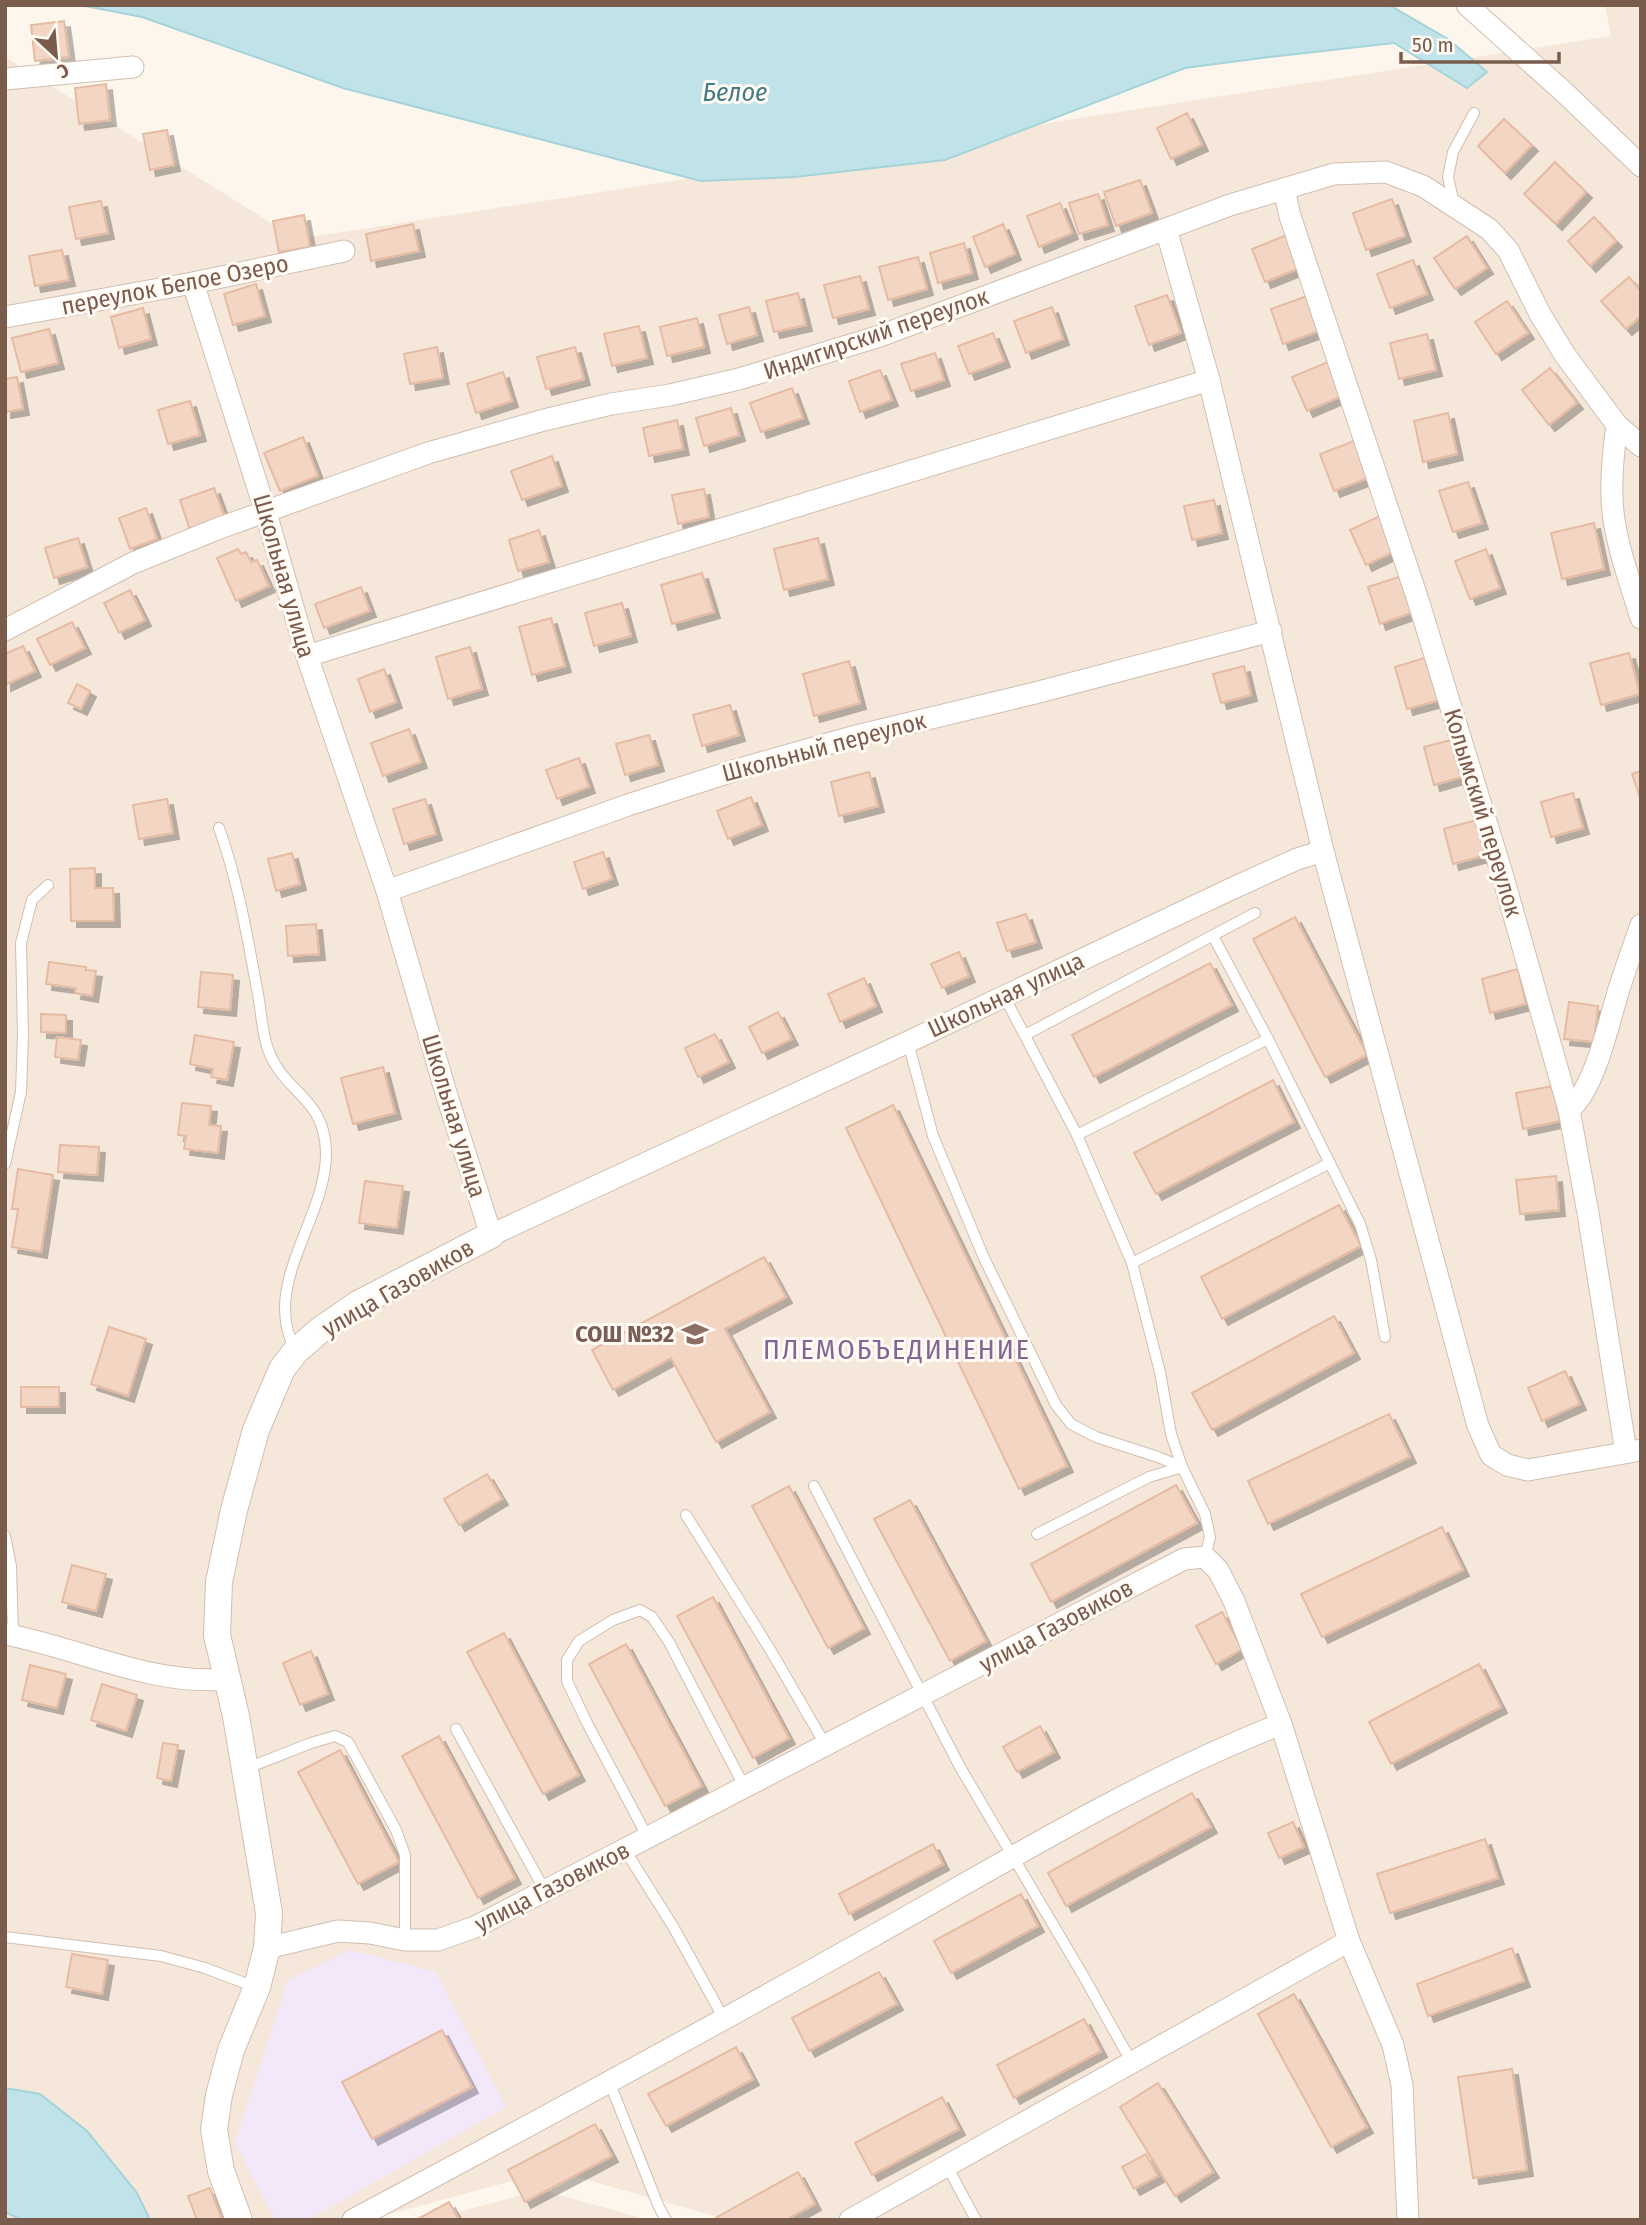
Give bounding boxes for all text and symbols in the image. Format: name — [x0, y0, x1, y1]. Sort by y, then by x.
north arrow — [21, 21, 91, 91]
scale bar — [1401, 21, 1558, 65]
text: 50 m — [1412, 32, 1454, 58]
text: С — [54, 58, 73, 83]
water label: Белое — [703, 77, 767, 108]
street label: переулок Белое Озеро — [59, 249, 291, 321]
street label: Индигирский переулок — [760, 282, 993, 386]
street label: Школьная улица — [247, 491, 321, 661]
street label: Колымский переулок — [1438, 705, 1528, 921]
street label: Школьный переулок — [719, 706, 930, 788]
street label: Школьная улица — [924, 947, 1088, 1043]
street label: Школьная улица — [416, 1031, 492, 1201]
street label: улица Газовиков — [317, 1233, 479, 1343]
school or university icon: СОШ №32 — [680, 1319, 710, 1349]
place label: СОШ №32 — [575, 1320, 674, 1348]
district label: ПЛЕМОБЪЕДИНЕНИЕ — [763, 1333, 1031, 1366]
street label: улица Газовиков — [974, 1574, 1138, 1678]
street label: улица Газовиков — [470, 1836, 634, 1938]

